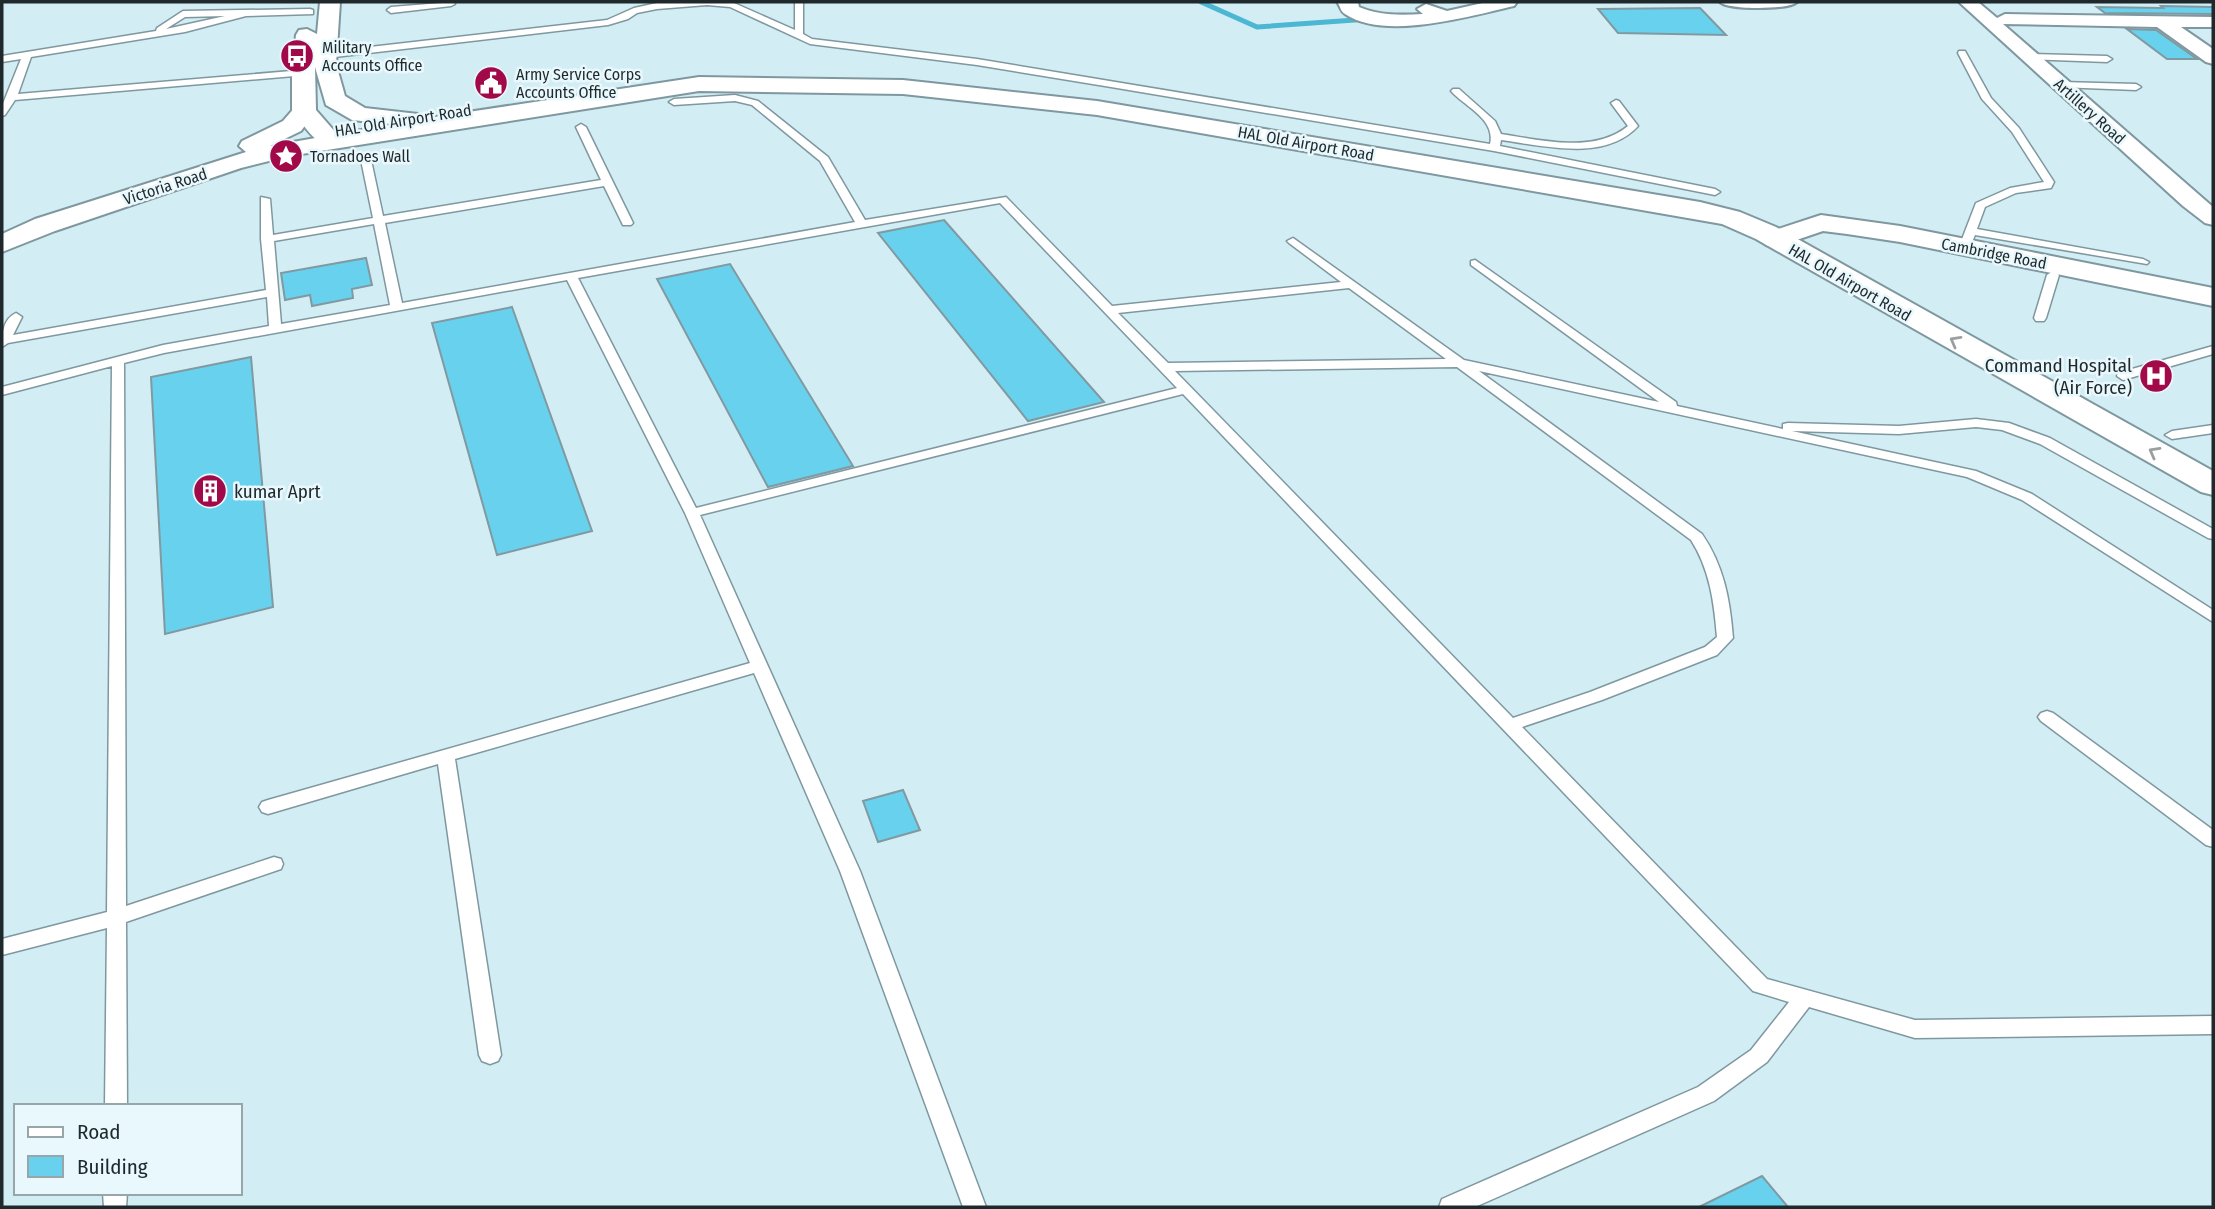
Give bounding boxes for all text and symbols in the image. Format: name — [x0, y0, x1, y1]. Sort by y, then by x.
bus stop icon: Military Accounts Office — [278, 37, 316, 75]
place label: Military Accounts Office — [322, 38, 422, 75]
public building icon: Army Service Corps Accounts Office — [472, 64, 510, 102]
place label: Army Service Corps Accounts Office — [516, 65, 641, 102]
street label: Artillery Road — [2050, 74, 2129, 148]
street label: HAL Old Airport Road — [333, 100, 473, 141]
street label: HAL Old Airport Road — [1236, 122, 1376, 165]
place icon: Tornadoes Wall — [267, 137, 305, 175]
place label: Tornadoes Wall — [310, 147, 410, 166]
street label: Victoria Road — [121, 164, 209, 209]
street label: Cambridge Road — [1940, 234, 2048, 273]
street label: HAL Old Airport Road — [1785, 240, 1914, 325]
one-way arrow — [1950, 336, 1962, 349]
place label: Command Hospital (Air Force) — [1985, 354, 2132, 399]
hospital icon: Command Hospital (Air Force) — [2137, 357, 2175, 395]
one-way arrow — [2148, 447, 2161, 460]
building icon: kumar Aprt — [191, 472, 229, 510]
place label: kumar Aprt — [234, 480, 321, 503]
legend — [14, 1104, 242, 1195]
text: Road — [77, 1119, 121, 1145]
text: Building — [77, 1154, 148, 1180]

